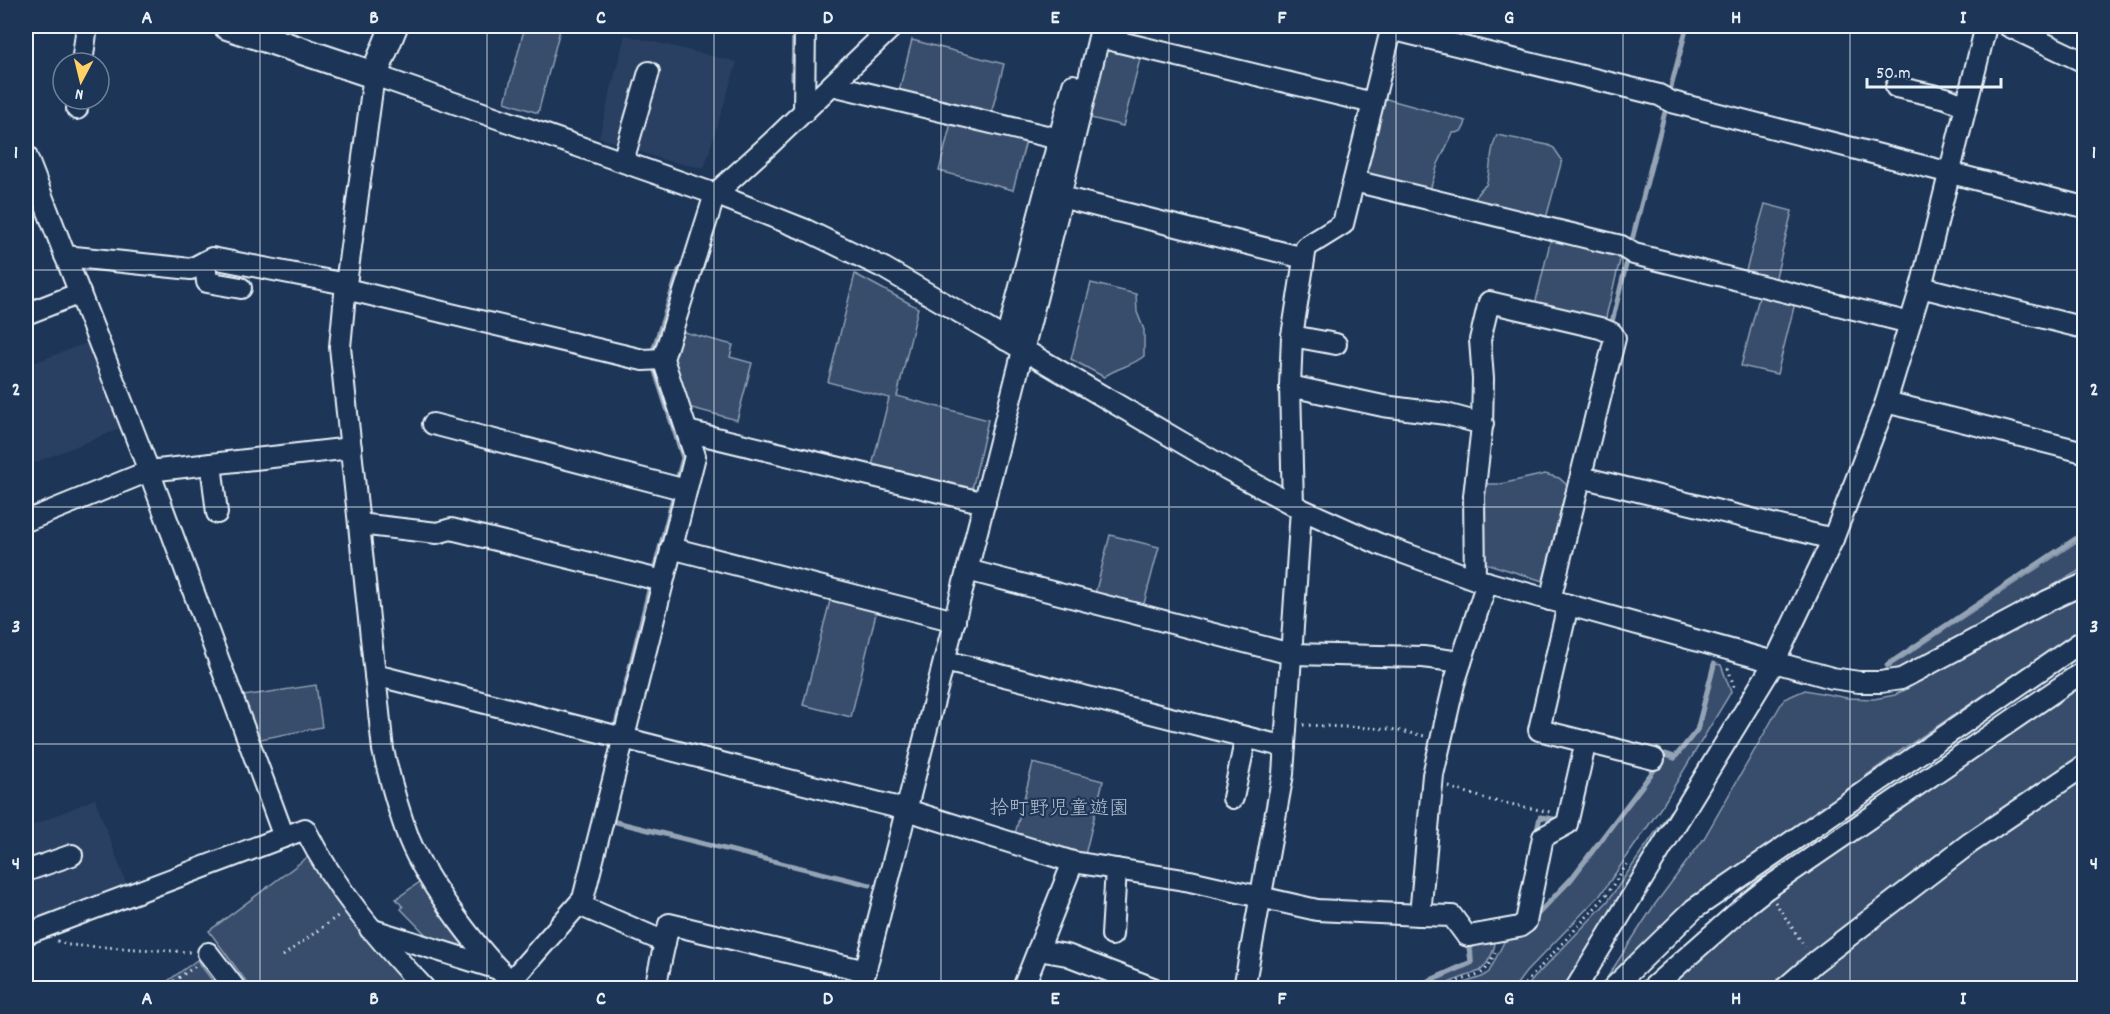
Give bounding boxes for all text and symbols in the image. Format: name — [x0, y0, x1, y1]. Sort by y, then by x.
text: A — [142, 5, 153, 33]
text: B — [369, 5, 379, 33]
text: C — [596, 5, 606, 33]
text: D — [823, 5, 834, 33]
text: E — [1050, 5, 1060, 33]
text: F — [1278, 5, 1288, 33]
text: G — [1504, 5, 1514, 33]
text: H — [1731, 5, 1741, 33]
text: I — [1960, 5, 1967, 33]
north arrow — [51, 51, 111, 111]
scale bar — [1867, 51, 2000, 89]
text: 50 m — [1876, 62, 1911, 87]
text: N — [74, 81, 85, 105]
text: 1 — [14, 140, 18, 168]
text: 1 — [2092, 140, 2096, 168]
text: 2 — [12, 377, 20, 405]
text: 2 — [2090, 377, 2098, 405]
text: 3 — [12, 614, 20, 642]
text: 3 — [2090, 614, 2098, 642]
park label: 拾町野児童遊園 — [989, 796, 1129, 824]
text: 4 — [12, 851, 20, 879]
text: 4 — [2090, 851, 2098, 879]
text: A — [142, 986, 153, 1014]
text: B — [369, 986, 379, 1014]
text: C — [596, 986, 606, 1014]
text: D — [823, 986, 834, 1014]
text: E — [1050, 986, 1060, 1014]
text: F — [1278, 986, 1288, 1014]
text: G — [1504, 986, 1514, 1014]
text: H — [1731, 986, 1741, 1014]
text: I — [1960, 986, 1967, 1014]

